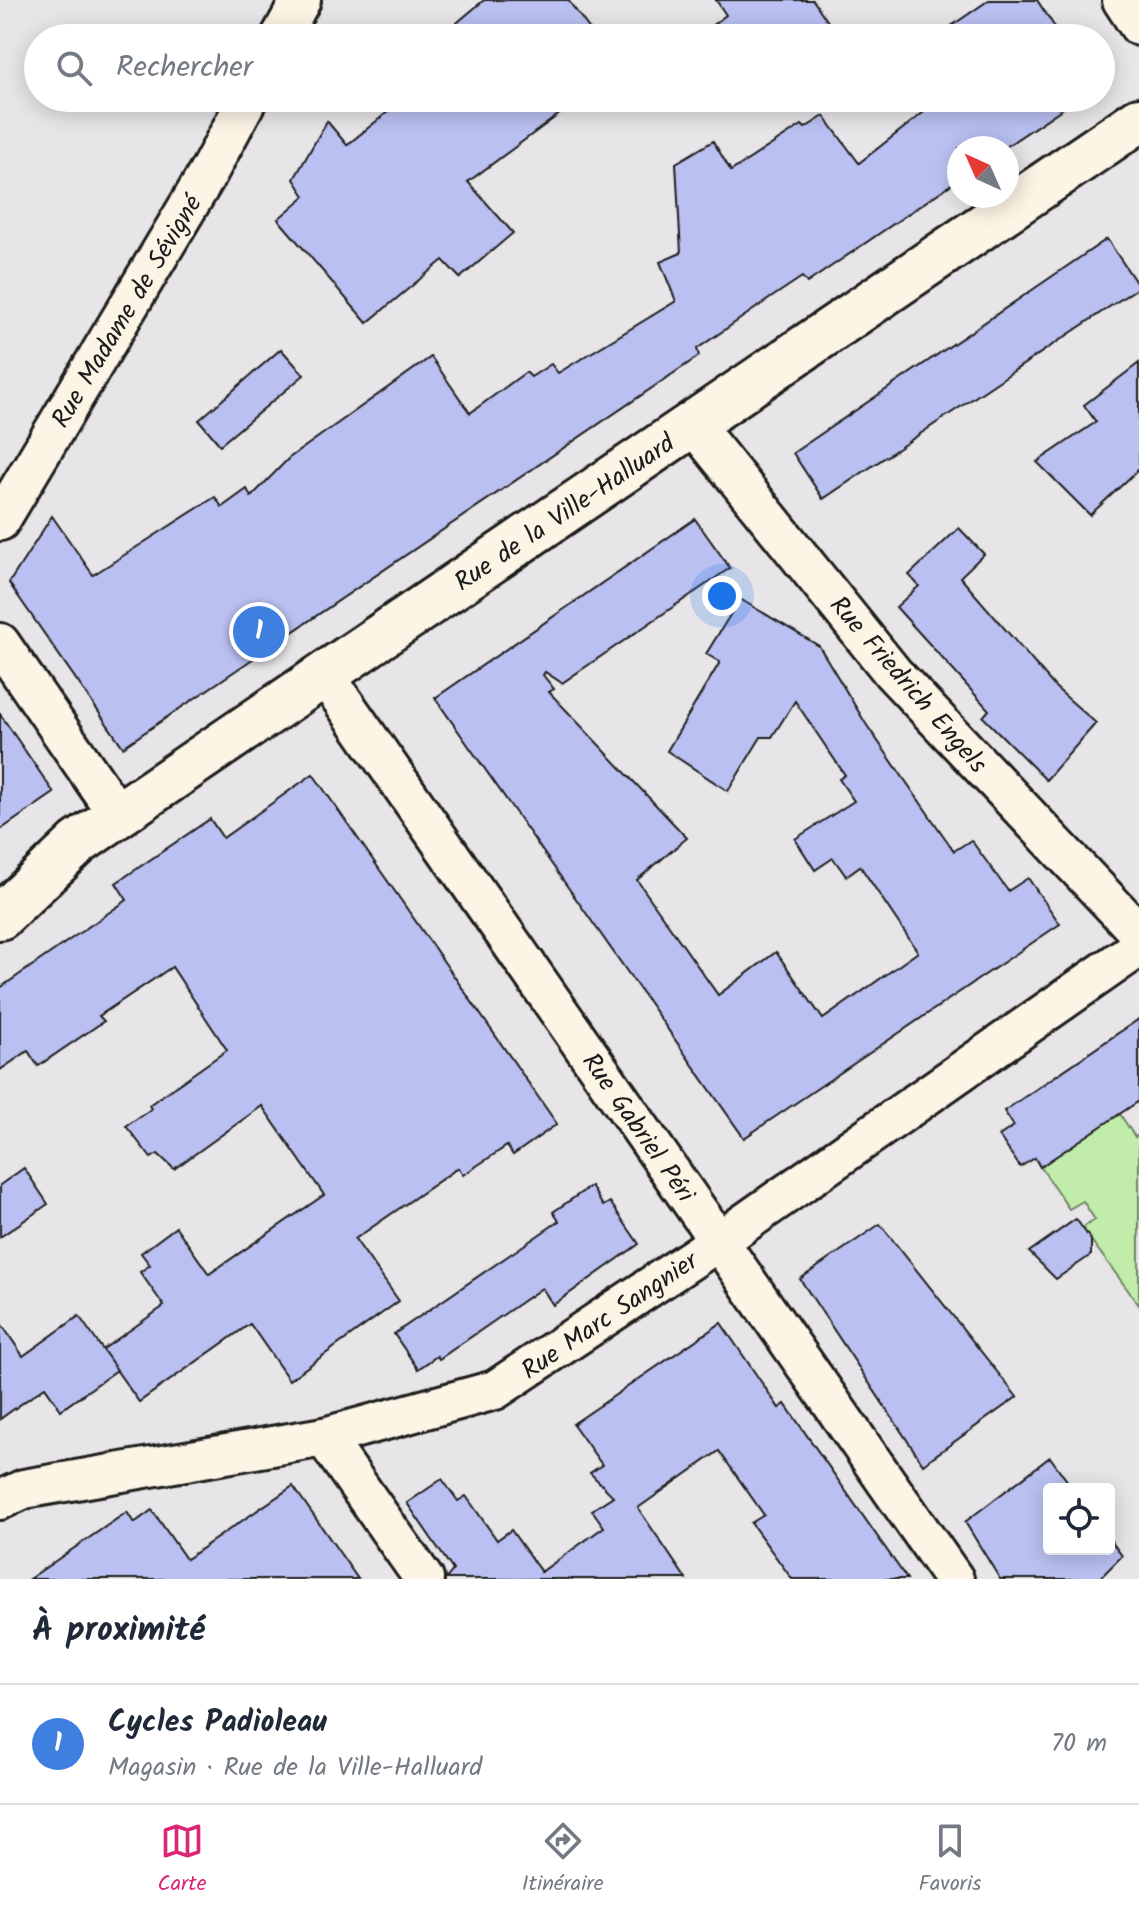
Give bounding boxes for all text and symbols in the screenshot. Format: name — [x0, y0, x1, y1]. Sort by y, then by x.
search box — [24, 24, 1115, 112]
text: Rechercher — [116, 44, 253, 92]
icon: search — [52, 46, 96, 90]
north arrow — [947, 136, 1019, 208]
street label: Rue Madame de Sévigné — [41, 186, 215, 437]
street label: Rue de la Ville-Halluard — [446, 423, 685, 603]
your location — [702, 576, 742, 616]
street label: Rue Friedrich Engels — [818, 587, 997, 784]
pin: 1 — [233, 602, 285, 662]
street label: Rue Gabriel Péri — [570, 1044, 706, 1213]
street label: Rue Marc Sangnier — [513, 1241, 708, 1392]
map controls — [1043, 1483, 1115, 1555]
button: locate — [1043, 1483, 1115, 1555]
text: À proximité — [32, 1604, 205, 1658]
text: Cycles Padioleau — [108, 1699, 327, 1747]
text: 1 — [54, 1723, 62, 1765]
text: 70 m — [1051, 1723, 1107, 1765]
text: Magasin · Rue de la Ville-Halluard — [108, 1747, 482, 1789]
tab: Carte — [157, 1819, 207, 1902]
tab: Itinéraire — [522, 1819, 604, 1902]
tab: Favoris — [919, 1819, 982, 1902]

